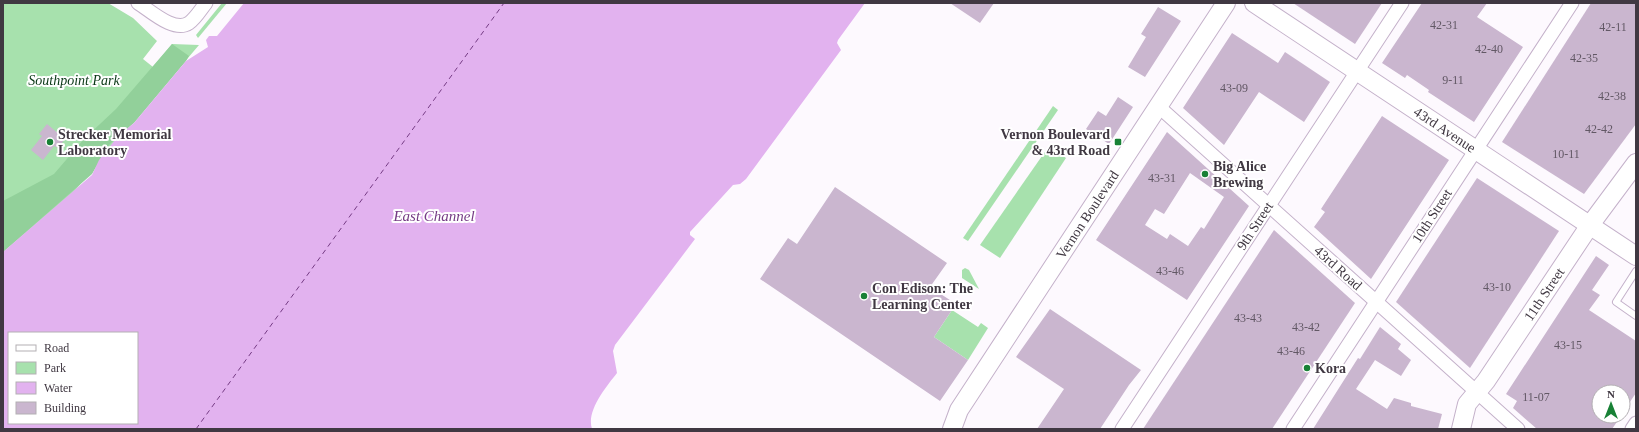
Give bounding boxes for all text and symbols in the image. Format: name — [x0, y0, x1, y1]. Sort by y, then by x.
house number: 42-31 — [1430, 18, 1458, 32]
house number: 42-11 — [1599, 20, 1627, 34]
house number: 42-40 — [1475, 42, 1503, 56]
house number: 42-35 — [1570, 51, 1598, 65]
park label: Southpoint Park — [28, 73, 120, 88]
house number: 9-11 — [1442, 73, 1464, 87]
house number: 43-09 — [1220, 81, 1248, 95]
house number: 42-38 — [1598, 89, 1626, 103]
street label: 43rd Avenue — [1411, 104, 1479, 155]
house number: 42-42 — [1585, 122, 1613, 136]
place label: Strecker Memorial Laboratory — [58, 127, 171, 158]
place label: Vernon Boulevard & 43rd Road — [1000, 127, 1110, 158]
marker: Strecker Memorial Laboratory — [45, 137, 55, 147]
marker: Vernon Boulevard & 43rd Road — [1113, 137, 1123, 147]
house number: 10-11 — [1552, 147, 1580, 161]
place label: Big Alice Brewing — [1213, 159, 1266, 190]
street label: Vernon Boulevard — [1053, 168, 1122, 261]
marker: Big Alice Brewing — [1200, 169, 1210, 179]
house number: 43-31 — [1148, 171, 1176, 185]
street label: 10th Street — [1409, 186, 1455, 246]
street label: 9th Street — [1234, 199, 1276, 253]
water label: East Channel — [392, 208, 475, 224]
street label: 43rd Road — [1311, 243, 1365, 293]
house number: 43-46 — [1156, 264, 1184, 278]
street label: 11th Street — [1521, 265, 1567, 323]
house number: 43-10 — [1483, 280, 1511, 294]
place label: Con Edison: The Learning Center — [872, 281, 973, 312]
marker: Con Edison: The Learning Center — [859, 291, 869, 301]
house number: 43-43 — [1234, 311, 1262, 325]
house number: 43-42 — [1292, 320, 1320, 334]
legend — [8, 332, 138, 424]
house number: 43-15 — [1554, 338, 1582, 352]
text: Road — [44, 341, 69, 355]
house number: 43-46 — [1277, 344, 1305, 358]
text: Park — [44, 361, 66, 375]
place label: Kora — [1315, 361, 1346, 376]
marker: Kora — [1302, 363, 1312, 373]
text: Water — [44, 381, 72, 395]
north arrow — [1591, 384, 1631, 424]
text: N — [1607, 388, 1615, 400]
house number: 11-07 — [1522, 390, 1550, 404]
text: Building — [44, 401, 86, 415]

